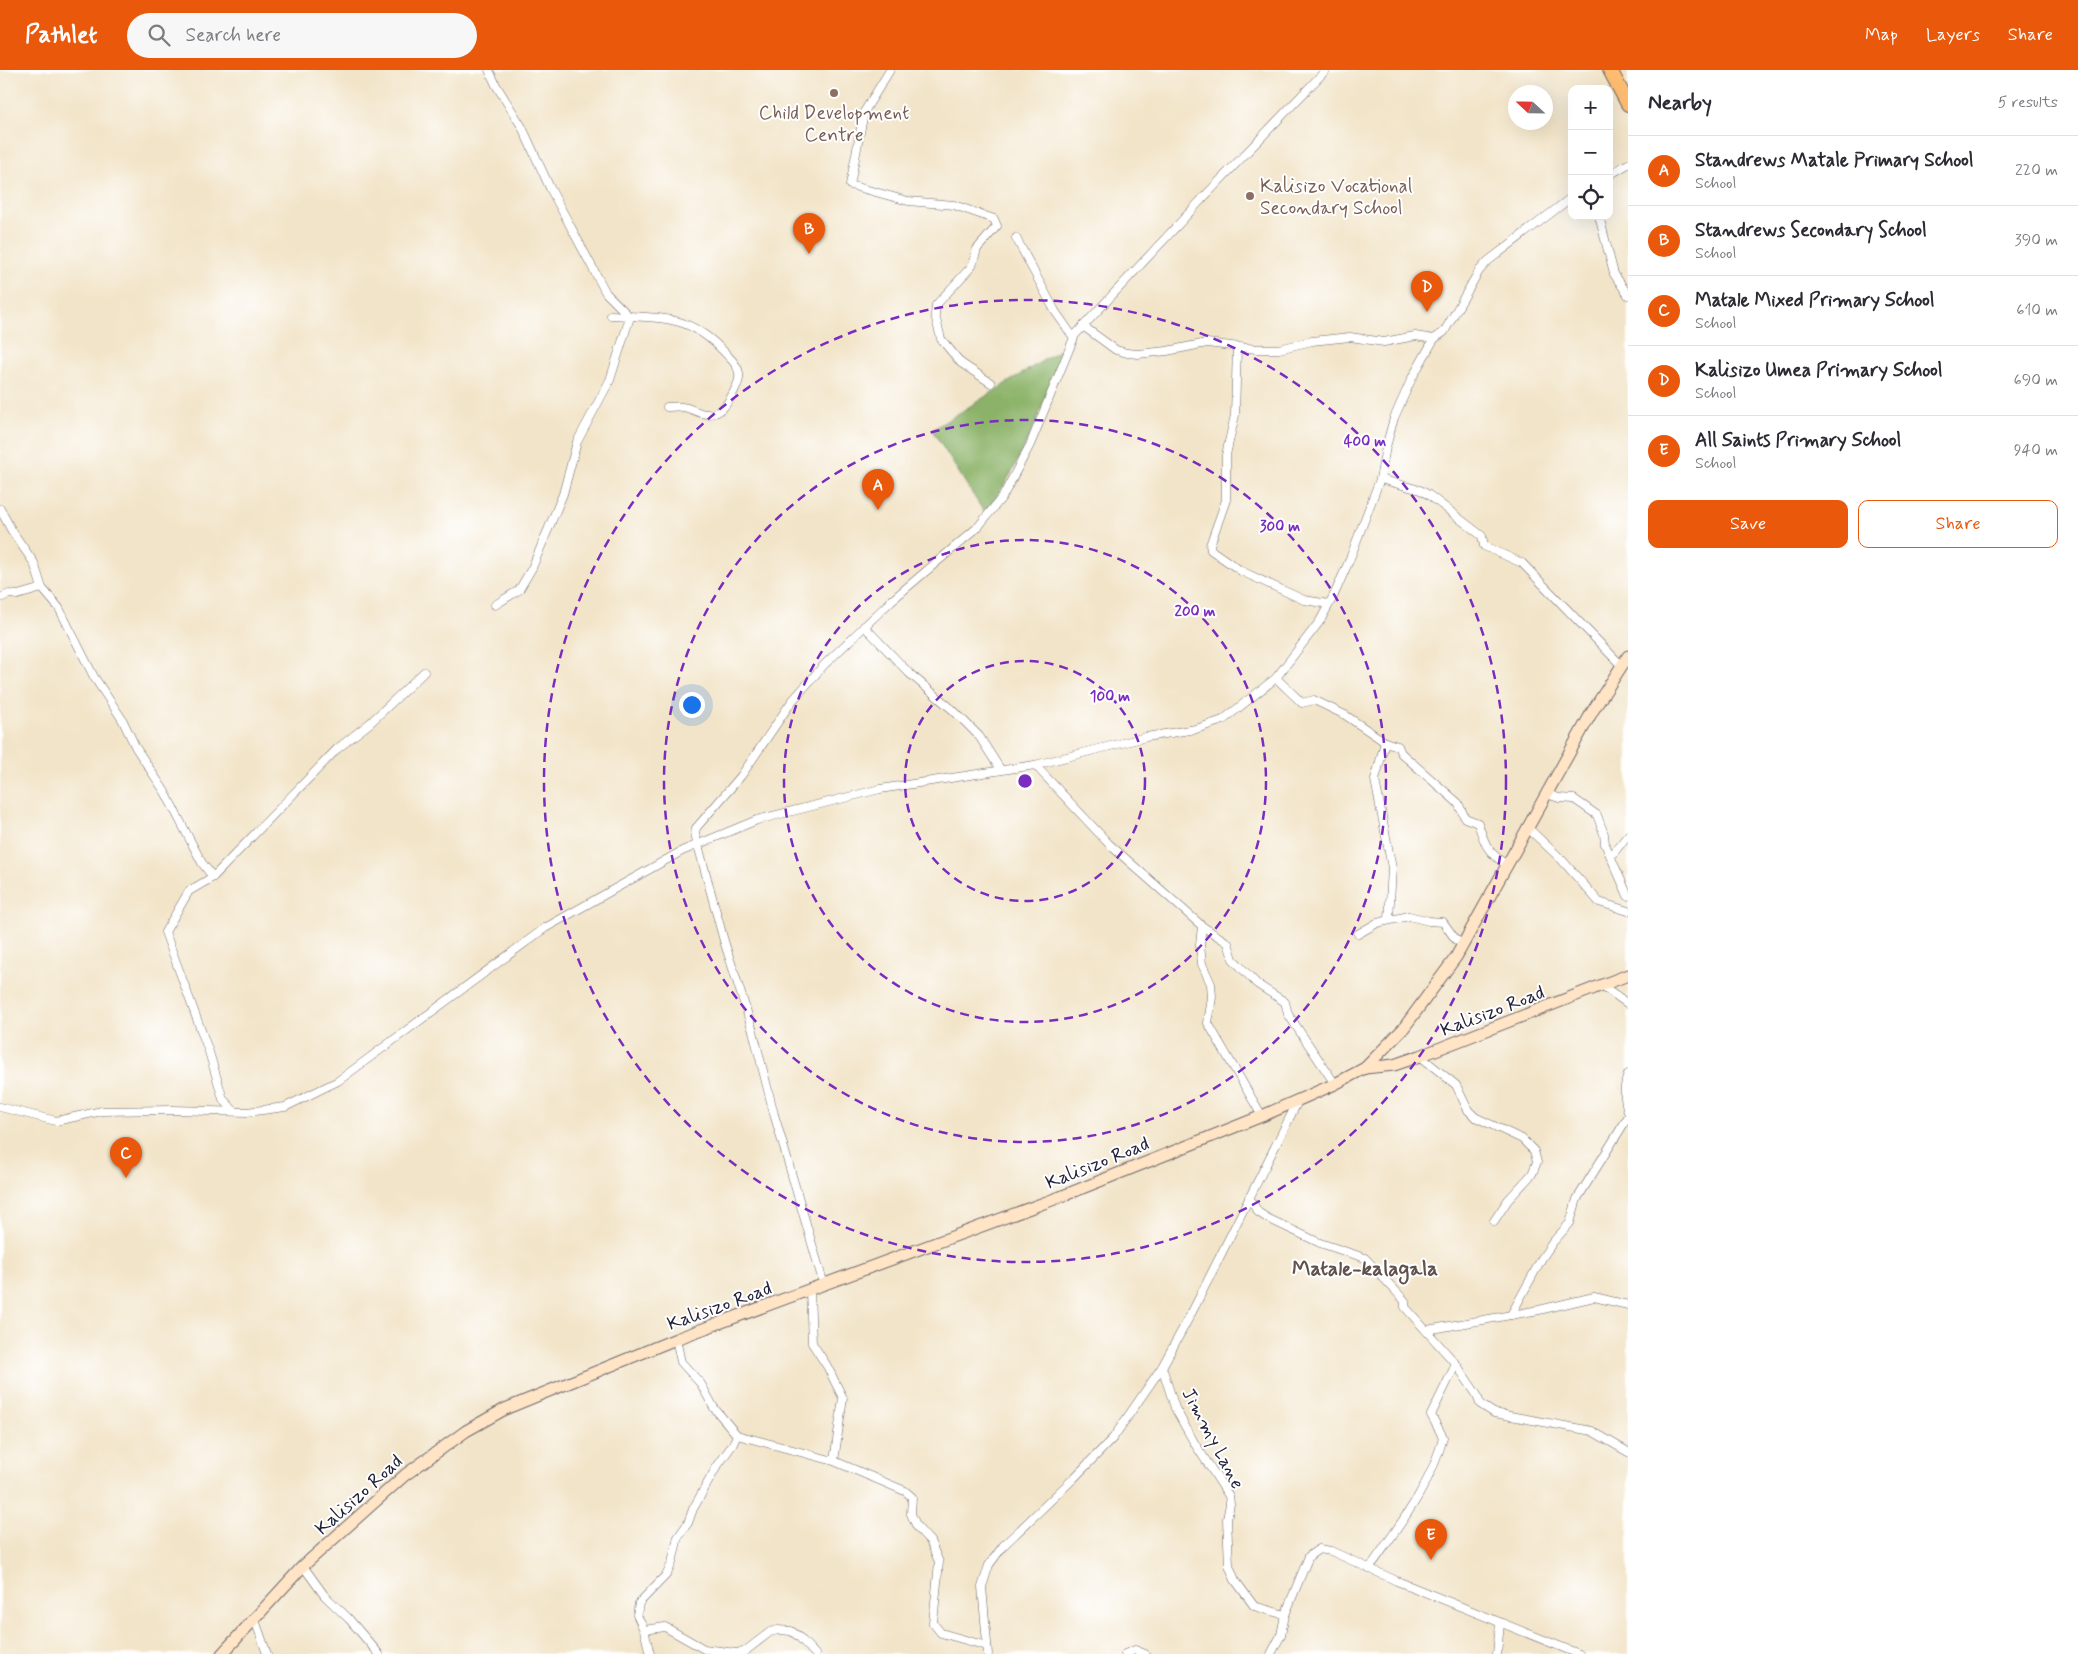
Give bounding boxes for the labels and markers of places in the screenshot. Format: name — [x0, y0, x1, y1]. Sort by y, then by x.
marker: Child Development Centre — [828, 87, 840, 99]
place label: Child Development Centre — [759, 101, 909, 148]
place label: Kalisizo Vocational Secondary School — [1260, 174, 1413, 221]
marker: Kalisizo Vocational Secondary School — [1244, 190, 1256, 202]
pin: B — [793, 213, 825, 254]
pin: D — [1411, 271, 1443, 312]
pin: A — [862, 469, 894, 510]
centre of rings — [1016, 772, 1034, 790]
pin: C — [110, 1137, 142, 1178]
pin: E — [1415, 1519, 1447, 1560]

